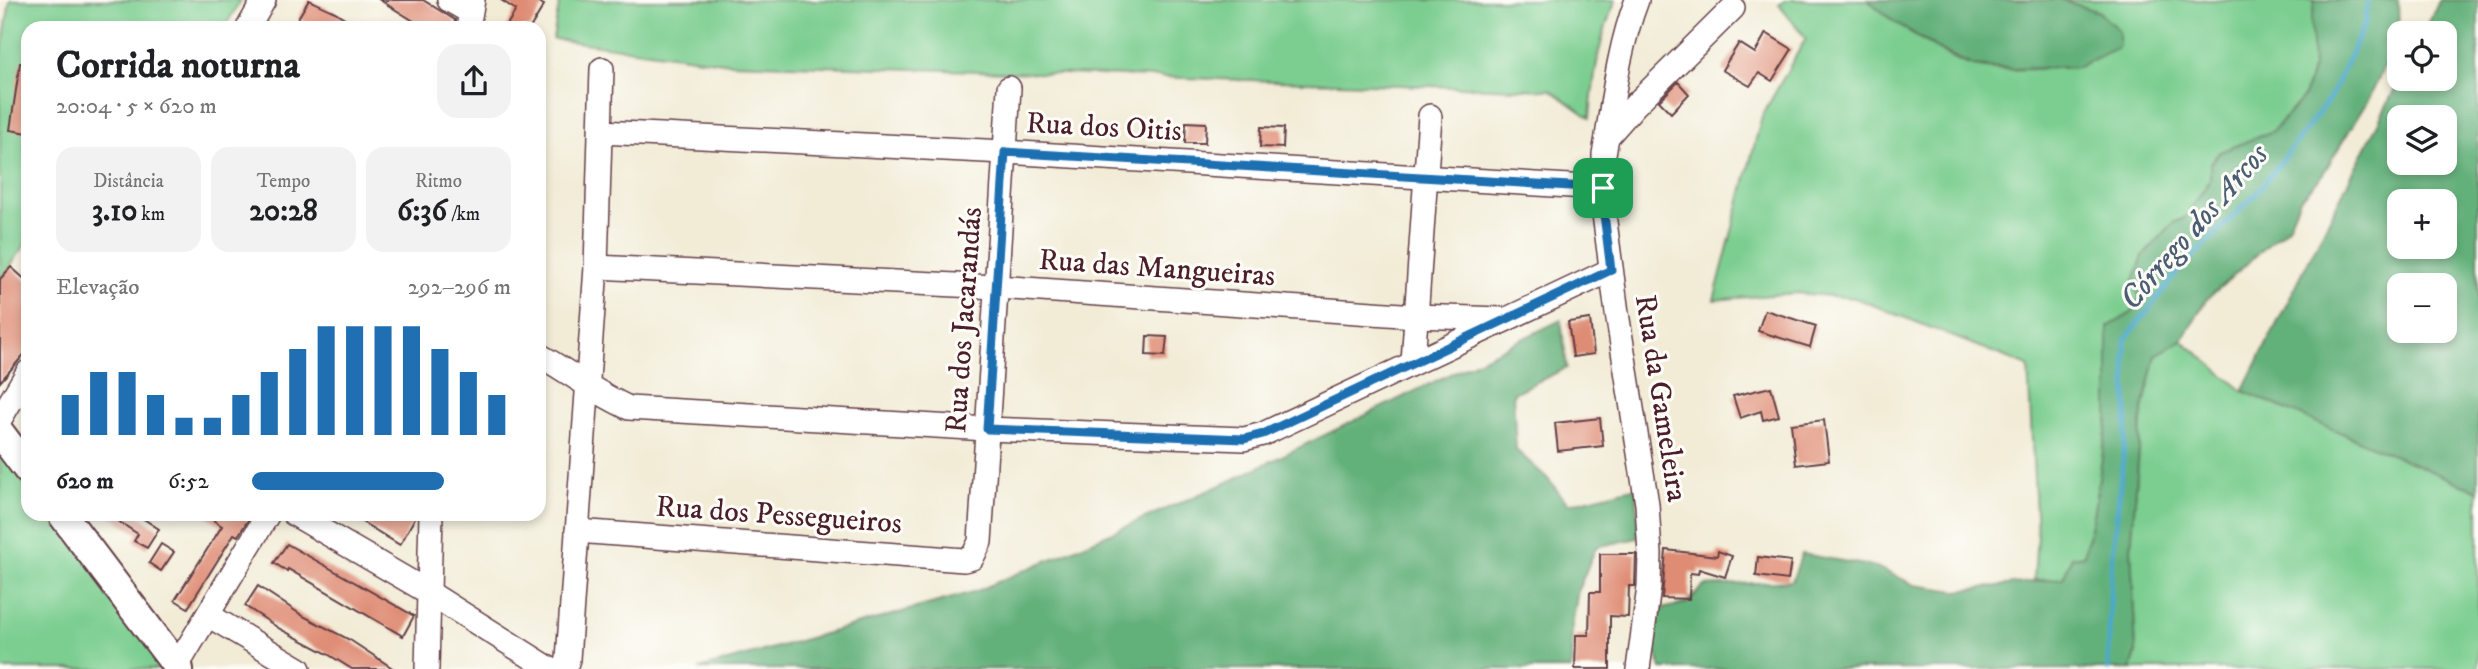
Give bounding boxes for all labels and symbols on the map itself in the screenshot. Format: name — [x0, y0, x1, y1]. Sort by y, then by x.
street label: Rua dos Oitis — [1025, 105, 1183, 150]
water label: Córrego dos Arcos — [2111, 135, 2278, 319]
pin — [1573, 158, 1633, 218]
street label: Rua dos Jacarandás — [938, 206, 991, 434]
street label: Rua das Mangueiras — [1037, 242, 1276, 295]
street label: Rua da Gameleira — [1626, 292, 1695, 505]
street label: Rua dos Pessegueiros — [655, 488, 903, 543]

